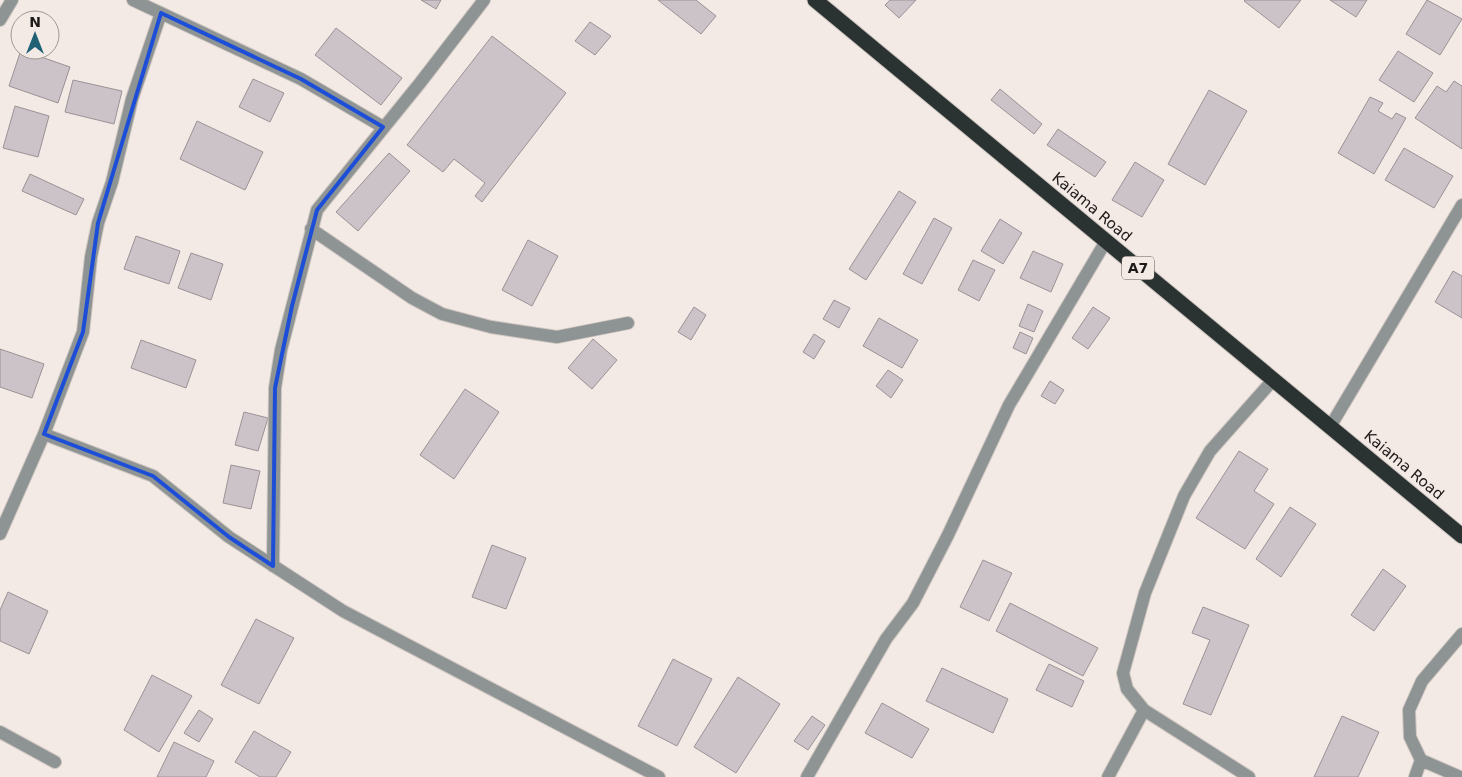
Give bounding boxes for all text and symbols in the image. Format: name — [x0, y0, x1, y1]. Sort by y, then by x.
north arrow — [10, 10, 60, 60]
text: N — [29, 14, 41, 30]
street label: Kaiama Road — [1049, 168, 1135, 246]
road number: A7 — [1122, 256, 1154, 280]
street label: Kaiama Road — [1361, 426, 1447, 504]

